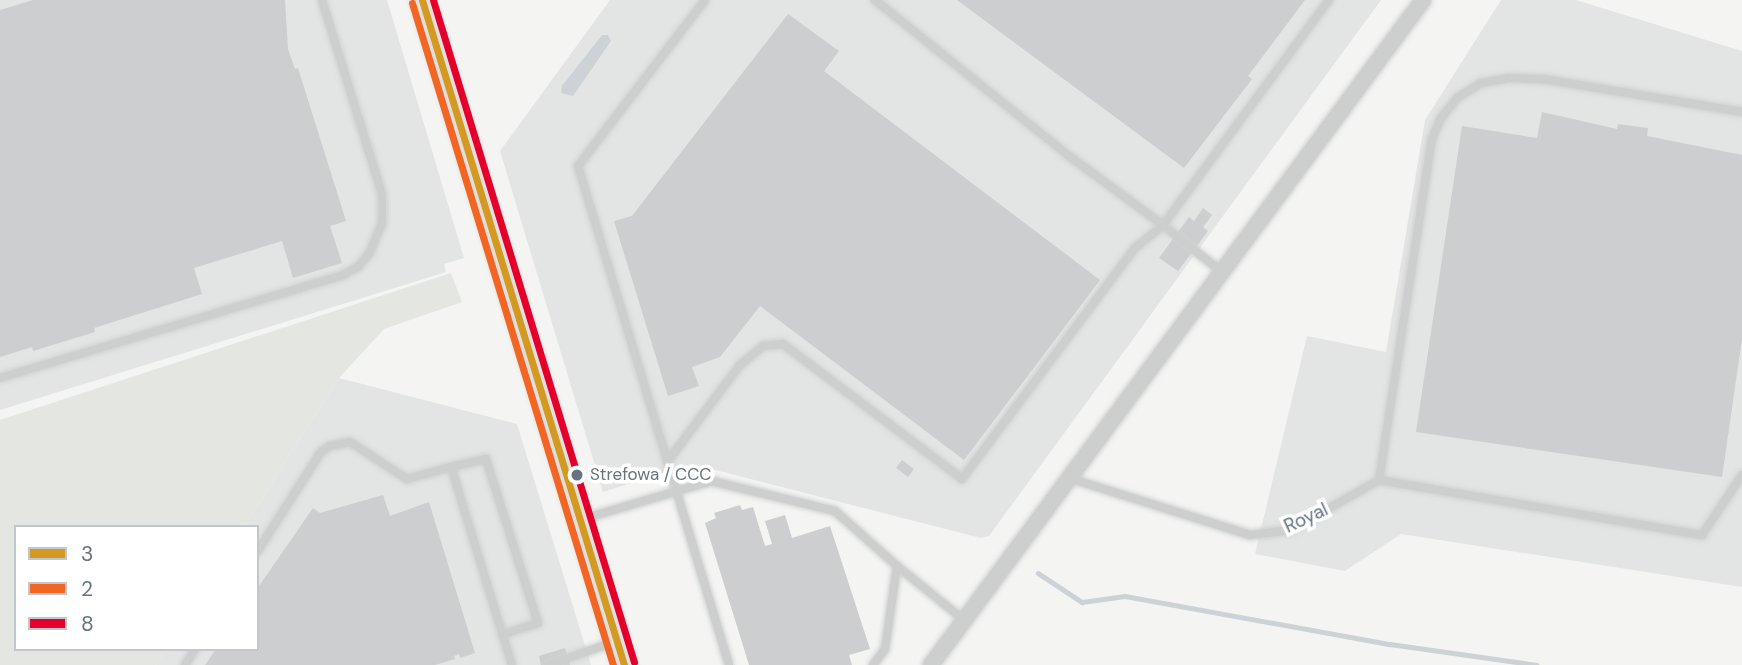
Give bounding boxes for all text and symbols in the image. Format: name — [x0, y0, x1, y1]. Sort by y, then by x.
place label: Strefowa / CCC — [590, 465, 712, 485]
marker: Strefowa / CCC — [570, 468, 584, 482]
street label: Royal — [1280, 498, 1332, 538]
legend — [14, 525, 259, 651]
text: 3 — [81, 540, 93, 568]
text: 2 — [81, 575, 93, 603]
text: 8 — [81, 610, 94, 638]

